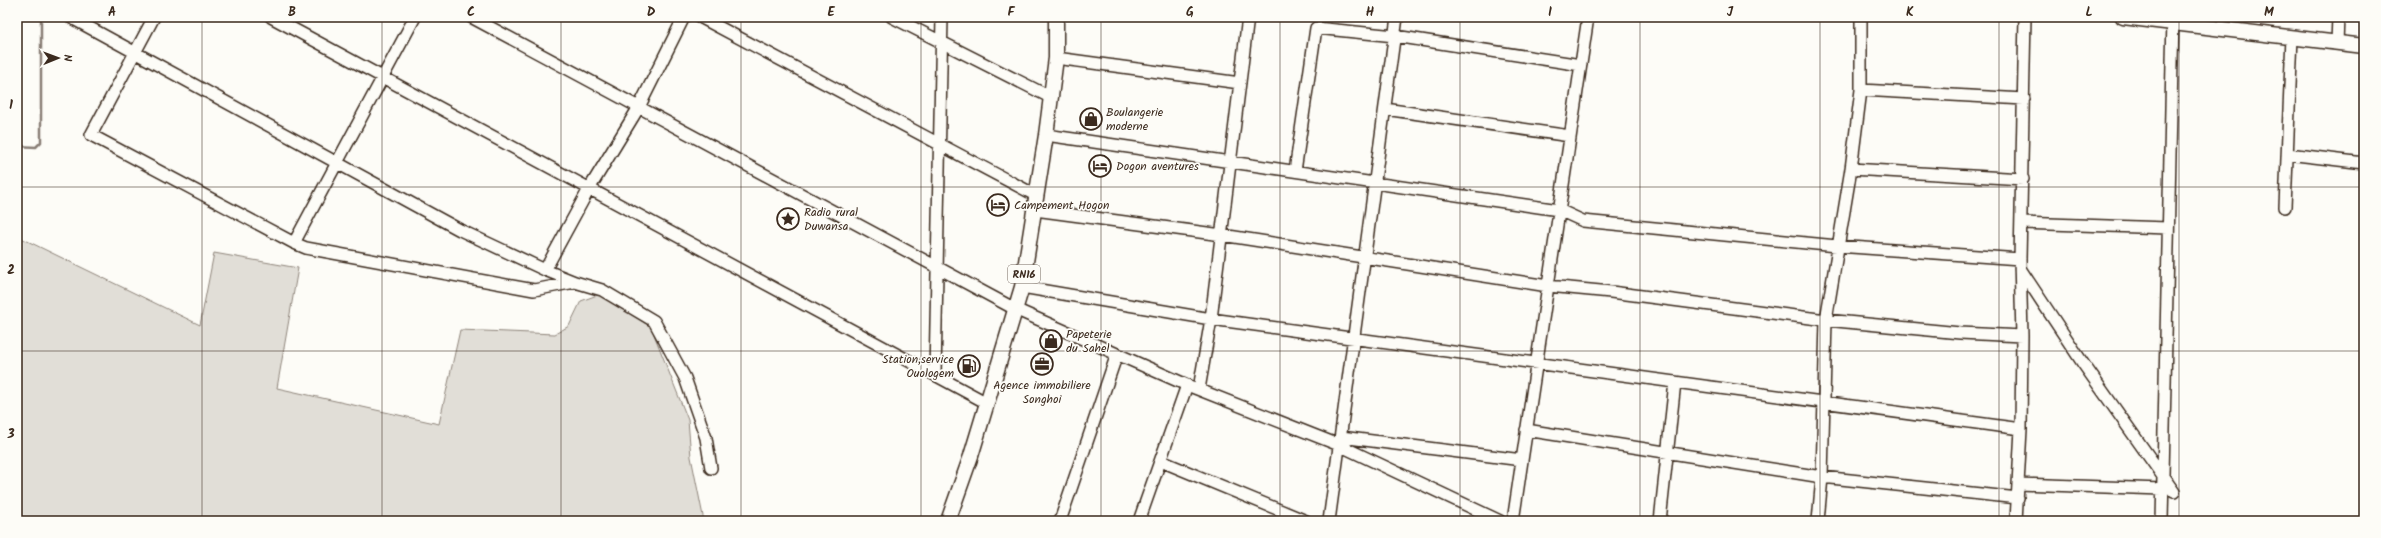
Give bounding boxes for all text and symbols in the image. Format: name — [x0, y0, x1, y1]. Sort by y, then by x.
text: A — [108, 2, 116, 23]
text: B — [288, 2, 296, 23]
text: C — [467, 2, 475, 23]
text: D — [647, 2, 656, 23]
text: E — [827, 2, 835, 23]
text: F — [1007, 2, 1015, 23]
text: G — [1186, 2, 1194, 23]
text: H — [1366, 2, 1375, 23]
text: I — [1548, 2, 1552, 23]
text: J — [1727, 2, 1734, 23]
text: K — [1906, 2, 1914, 23]
text: L — [2085, 2, 2093, 23]
text: M — [2264, 2, 2274, 23]
north arrow — [38, 38, 78, 78]
text: N — [58, 54, 76, 62]
text: 1 — [9, 95, 13, 116]
place label: Boulangerie moderne — [1106, 103, 1164, 136]
shop icon: Boulangerie moderne — [1078, 106, 1104, 132]
hotel icon: Dogon aventures — [1087, 153, 1113, 179]
place label: Dogon aventures — [1116, 157, 1199, 176]
hotel icon: Campement Hogon — [985, 192, 1011, 218]
place label: Campement Hogon — [1014, 196, 1109, 215]
place label: Radio rural Duwansa — [804, 203, 858, 236]
place icon: Radio rural Duwansa — [775, 206, 801, 232]
text: 2 — [7, 260, 15, 281]
road number: RN16 — [1008, 265, 1040, 283]
place label: Papeterie du Sahel — [1066, 325, 1112, 358]
shop icon: Papeterie du Sahel — [1038, 328, 1064, 354]
place label: Station,service Ouologem — [882, 350, 955, 383]
office icon: Agence immobiliere Songhoi — [1029, 351, 1055, 377]
fuel station icon: Station,service Ouologem — [956, 353, 982, 379]
place label: Agence immobiliere Songhoi — [993, 376, 1091, 409]
text: 3 — [6, 424, 15, 445]

